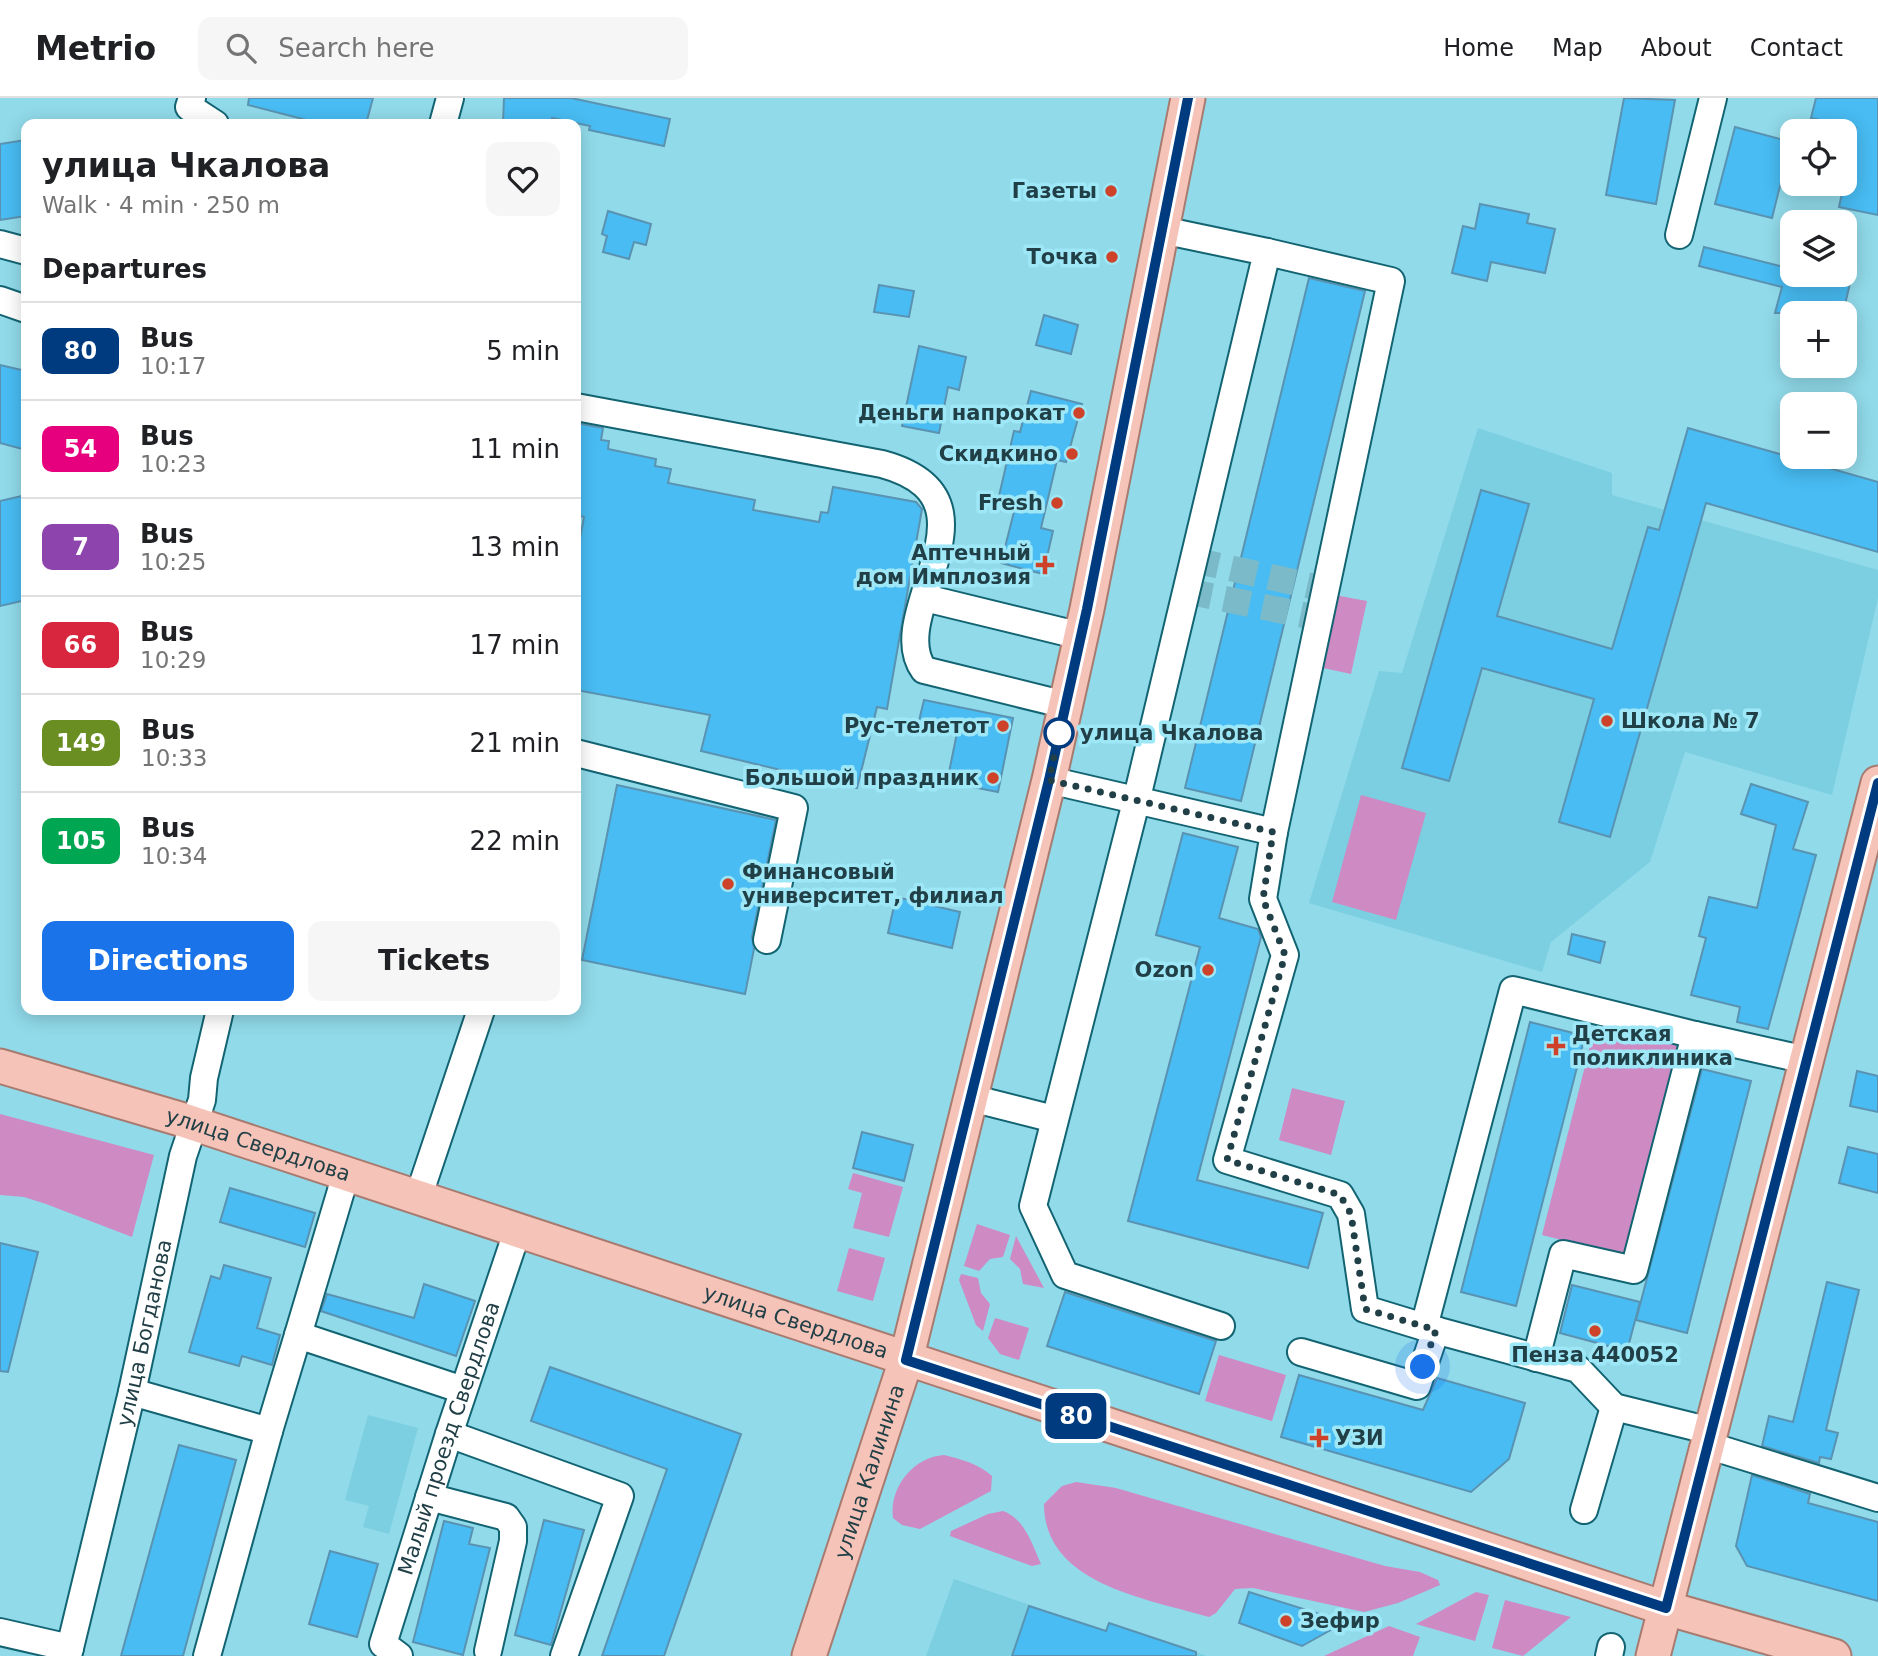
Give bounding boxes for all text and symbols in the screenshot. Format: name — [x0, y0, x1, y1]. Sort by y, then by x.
search box — [198, 17, 688, 80]
text: Metrio — [35, 29, 156, 68]
icon: search — [222, 29, 260, 67]
text: Search here — [278, 33, 434, 63]
text: Home — [1443, 34, 1514, 62]
text: Map — [1552, 34, 1603, 62]
text: About — [1641, 34, 1712, 62]
text: Contact — [1750, 34, 1843, 62]
map controls — [1780, 119, 1857, 469]
button: locate — [1780, 119, 1857, 196]
button: heart — [486, 142, 560, 216]
text: улица Чкалова — [42, 146, 330, 185]
place label: Газеты — [1012, 179, 1097, 203]
marker: Газеты — [1103, 183, 1119, 199]
text: Walk · 4 min · 250 m — [42, 192, 280, 218]
button: layers — [1780, 210, 1857, 287]
place label: Точка — [1026, 245, 1098, 269]
marker: Точка — [1104, 249, 1120, 265]
text: Departures — [42, 254, 207, 284]
button: + — [1780, 301, 1857, 378]
text: Bus — [140, 323, 194, 353]
text: 5 min — [486, 336, 560, 366]
text: 80 — [64, 337, 97, 365]
text: 10:17 — [140, 353, 206, 379]
button: − — [1780, 392, 1857, 469]
place label: Деньги напрокат — [858, 401, 1066, 425]
marker: Деньги напрокат — [1071, 405, 1087, 421]
text: Bus — [140, 421, 194, 451]
text: 11 min — [470, 434, 560, 464]
text: 54 — [64, 435, 97, 463]
place label: Скидкино — [939, 442, 1058, 466]
marker: Скидкино — [1064, 446, 1080, 462]
text: 10:23 — [140, 451, 206, 477]
place label: Fresh — [978, 491, 1043, 515]
marker: Fresh — [1049, 495, 1065, 511]
text: Bus — [140, 519, 194, 549]
text: 13 min — [470, 532, 560, 562]
text: 7 — [72, 533, 89, 561]
place label: Аптечный дом Имплозия — [856, 541, 1031, 589]
text: 10:25 — [140, 549, 206, 575]
marker: Аптечный дом Имплозия — [1037, 557, 1053, 573]
text: Bus — [140, 617, 194, 647]
text: 17 min — [470, 630, 560, 660]
text: 66 — [64, 631, 97, 659]
text: 10:29 — [140, 647, 206, 673]
place label: Школа № 7 — [1621, 709, 1760, 733]
marker: Школа № 7 — [1599, 713, 1615, 729]
place label: Рус-телетот — [844, 714, 990, 738]
text: Bus — [141, 715, 195, 745]
marker: Рус-телетот — [995, 718, 1011, 734]
marker: улица Чкалова — [1044, 718, 1074, 748]
place label: улица Чкалова — [1080, 721, 1264, 745]
text: 21 min — [470, 728, 560, 758]
text: 149 — [56, 729, 106, 757]
text: 10:33 — [141, 745, 207, 771]
place label: Большой праздник — [745, 766, 979, 790]
marker: Большой праздник — [985, 770, 1001, 786]
text: Bus — [141, 813, 195, 843]
text: 22 min — [470, 826, 560, 856]
text: 105 — [56, 827, 106, 855]
text: 10:34 — [141, 843, 207, 869]
place label: Финансовый университет, филиал — [742, 860, 1004, 908]
marker: Финансовый университет, филиал — [720, 876, 736, 892]
button: Directions — [42, 921, 294, 1001]
button: Tickets — [308, 921, 560, 1001]
place label: Ozon — [1135, 958, 1194, 982]
marker: Ozon — [1200, 962, 1216, 978]
place label: Детская поликлиника — [1572, 1022, 1733, 1070]
marker: Детская поликлиника — [1546, 1036, 1566, 1056]
street label: улица Свердлова — [163, 1104, 354, 1186]
street label: улица Богданова — [112, 1237, 177, 1429]
street label: улица Свердлова — [700, 1280, 891, 1363]
street label: Малый проезд Свердлова — [393, 1299, 505, 1578]
marker: Пенза 440052 — [1587, 1323, 1603, 1339]
place label: Пенза 440052 — [1511, 1343, 1679, 1367]
your location — [1405, 1349, 1440, 1384]
street label: улица Калинина — [830, 1381, 909, 1562]
line badge: 80 — [1044, 1393, 1108, 1439]
text: 80 — [1059, 1402, 1093, 1430]
place label: УЗИ — [1335, 1426, 1384, 1450]
marker: УЗИ — [1309, 1428, 1329, 1448]
place label: Зефир — [1300, 1609, 1380, 1633]
marker: Зефир — [1278, 1613, 1294, 1629]

